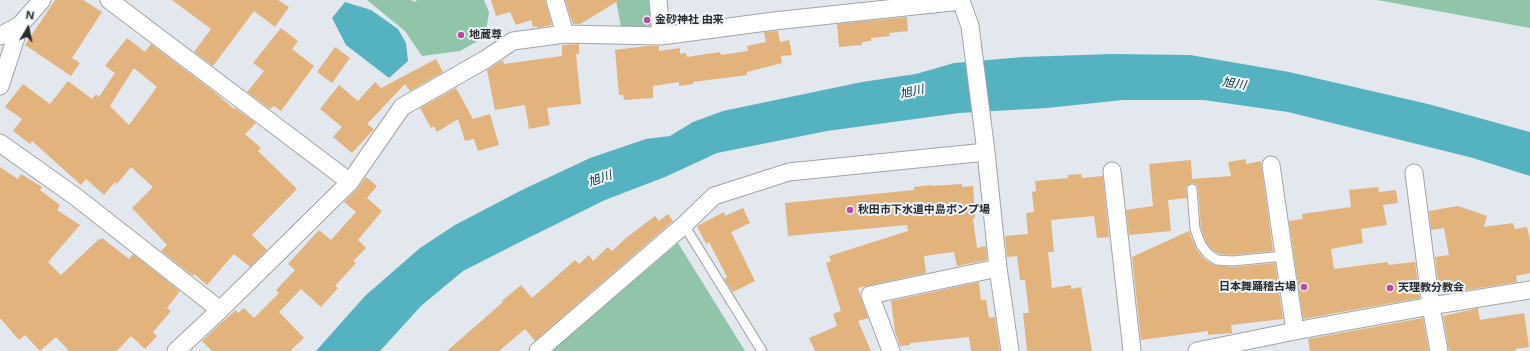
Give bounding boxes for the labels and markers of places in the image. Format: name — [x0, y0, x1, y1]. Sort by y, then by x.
place label: 金砂神社 由来 — [655, 13, 724, 27]
marker: 金砂神社 由来 — [642, 15, 652, 25]
place label: 地蔵尊 — [469, 28, 502, 42]
marker: 地蔵尊 — [456, 30, 466, 40]
place label: 秋田市下水道中島ポンプ場 — [858, 203, 990, 217]
marker: 秋田市下水道中島ポンプ場 — [845, 205, 855, 215]
place label: 日本舞踊稽古場 — [1219, 280, 1296, 294]
place label: 天理教分教会 — [1398, 281, 1464, 295]
marker: 日本舞踊稽古場 — [1299, 282, 1309, 292]
marker: 天理教分教会 — [1385, 283, 1395, 293]

